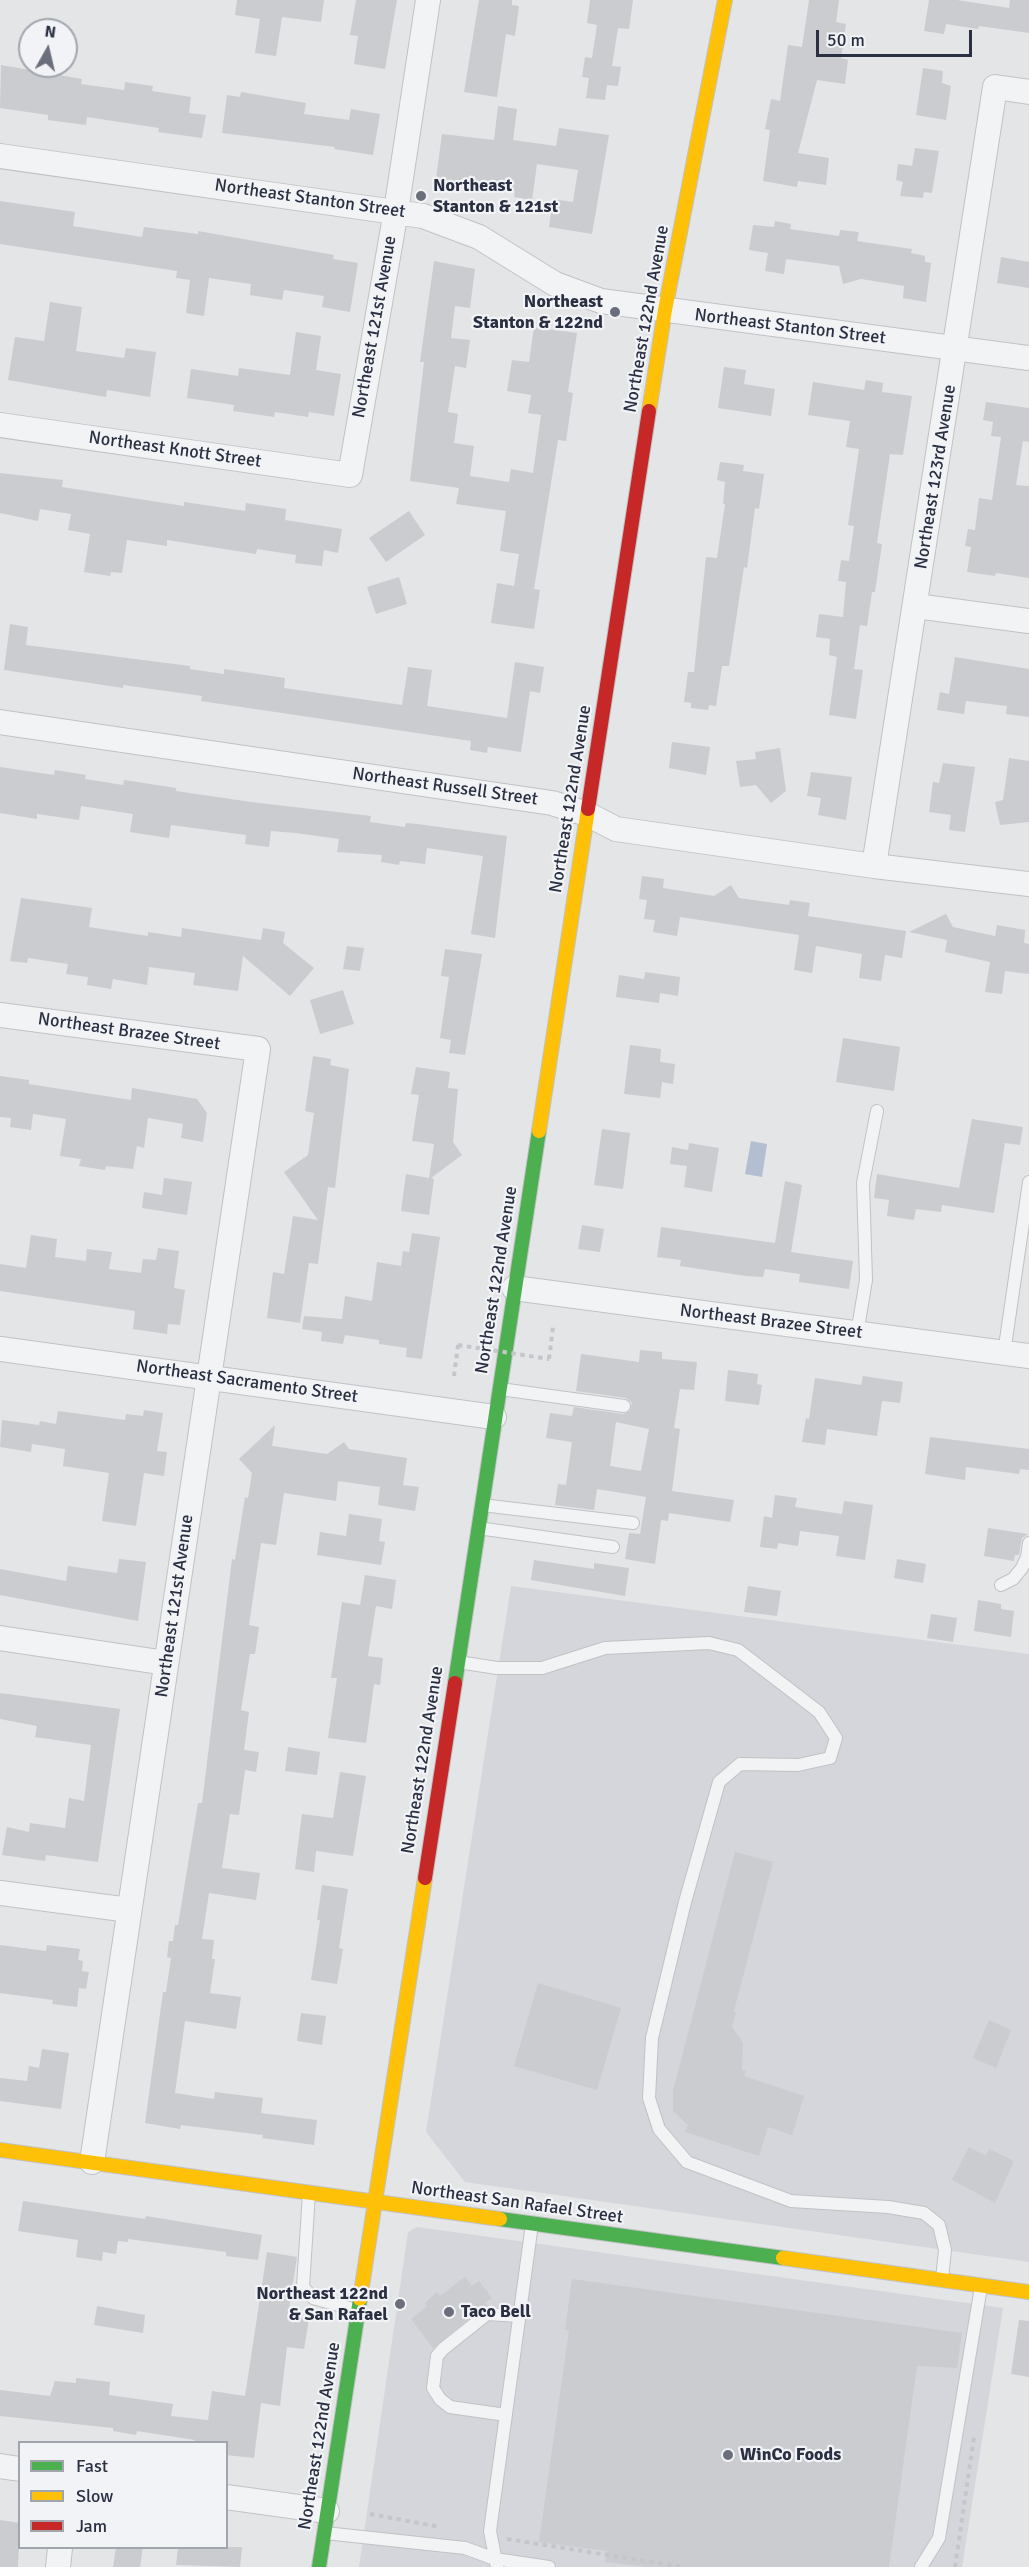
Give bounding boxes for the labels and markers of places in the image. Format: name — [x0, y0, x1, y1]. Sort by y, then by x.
place label: Northeast Stanton & 121st — [433, 175, 558, 218]
marker: Northeast Stanton & 121st — [414, 189, 428, 203]
place label: Northeast Stanton & 122nd — [473, 291, 603, 334]
marker: Northeast Stanton & 122nd — [608, 305, 622, 319]
place label: Northeast 122nd & San Rafael — [256, 2283, 388, 2326]
marker: Northeast 122nd & San Rafael — [393, 2297, 407, 2311]
place label: Taco Bell — [461, 2301, 531, 2323]
marker: Taco Bell — [442, 2305, 456, 2319]
place label: WinCo Foods — [740, 2444, 841, 2466]
marker: WinCo Foods — [721, 2448, 735, 2462]

